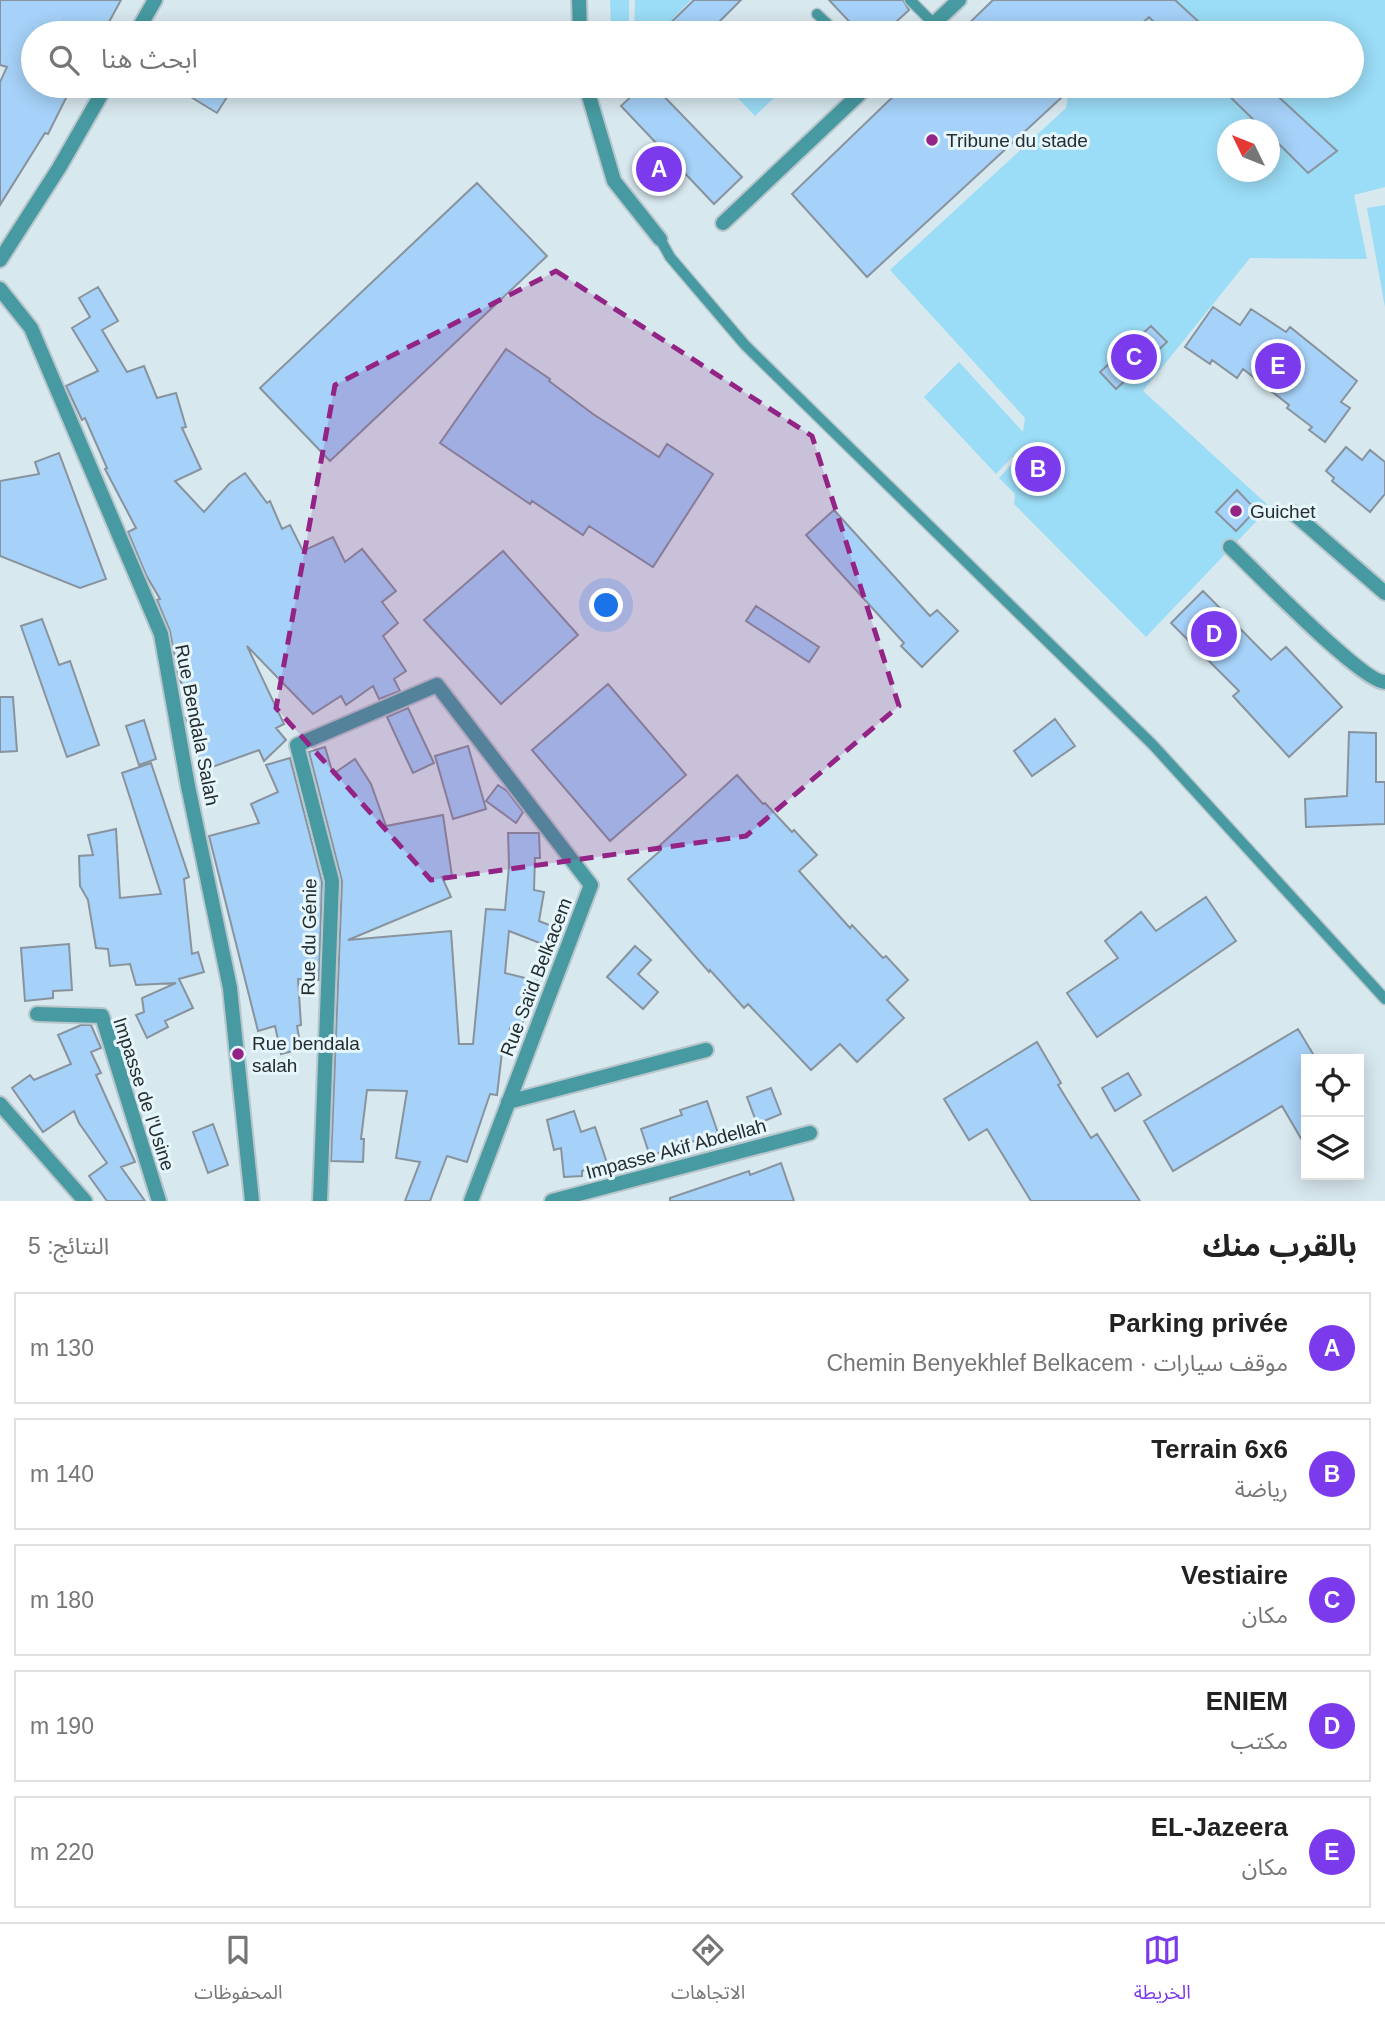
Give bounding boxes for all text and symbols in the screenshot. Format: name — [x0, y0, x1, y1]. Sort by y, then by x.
search box — [21, 21, 1364, 98]
icon: search — [45, 41, 83, 79]
text: ابحث هنا — [101, 44, 198, 74]
north arrow — [1217, 119, 1280, 182]
place label: Tribune du stade — [946, 130, 1088, 151]
marker: Tribune du stade — [924, 132, 940, 148]
pin: A — [636, 143, 682, 195]
pin: C — [1111, 331, 1157, 383]
pin: E — [1255, 340, 1301, 392]
pin: B — [1015, 443, 1061, 495]
place label: Guichet — [1250, 501, 1316, 522]
marker: Guichet — [1228, 503, 1244, 519]
your location — [589, 588, 623, 622]
pin: D — [1191, 608, 1237, 660]
street label: Rue Bendala Salah — [171, 643, 223, 807]
street label: Rue du Génie — [297, 878, 321, 996]
street label: Rue Saïd Belkacem — [496, 895, 576, 1059]
street label: Impasse de l'Usine — [109, 1015, 179, 1173]
place label: Rue bendala salah — [252, 1033, 360, 1076]
marker: Rue bendala salah — [230, 1046, 246, 1062]
map controls — [1301, 1054, 1364, 1180]
button: locate — [1301, 1054, 1364, 1117]
street label: Impasse Akif Abdellah — [584, 1115, 768, 1183]
button: layers — [1301, 1117, 1364, 1180]
text: بالقرب منك — [1202, 1229, 1357, 1262]
text: النتائج: 5 — [28, 1233, 109, 1259]
text: Parking privée — [1109, 1308, 1288, 1338]
text: 130 m — [30, 1335, 94, 1361]
text: A — [1324, 1335, 1340, 1361]
text: موقف سيارات · Chemin Benyekhlef Belkacem — [826, 1350, 1288, 1376]
text: Terrain 6x6 — [1151, 1434, 1288, 1464]
text: 140 m — [30, 1461, 94, 1487]
text: B — [1324, 1461, 1340, 1487]
text: رياضة — [1235, 1476, 1288, 1502]
text: Vestiaire — [1181, 1560, 1288, 1590]
text: 180 m — [30, 1587, 94, 1613]
text: C — [1324, 1587, 1340, 1613]
text: مكان — [1242, 1602, 1288, 1628]
text: ENIEM — [1206, 1686, 1288, 1716]
text: 190 m — [30, 1713, 94, 1739]
text: D — [1324, 1713, 1340, 1739]
text: مكتب — [1231, 1728, 1288, 1754]
text: EL-Jazeera — [1151, 1812, 1288, 1842]
text: 220 m — [30, 1839, 94, 1865]
text: E — [1324, 1839, 1340, 1865]
text: مكان — [1242, 1854, 1288, 1880]
tab: المحفوظات — [194, 1931, 283, 2013]
tab: الاتجاهات — [671, 1931, 745, 2013]
tab: الخريطة — [1134, 1931, 1191, 2013]

